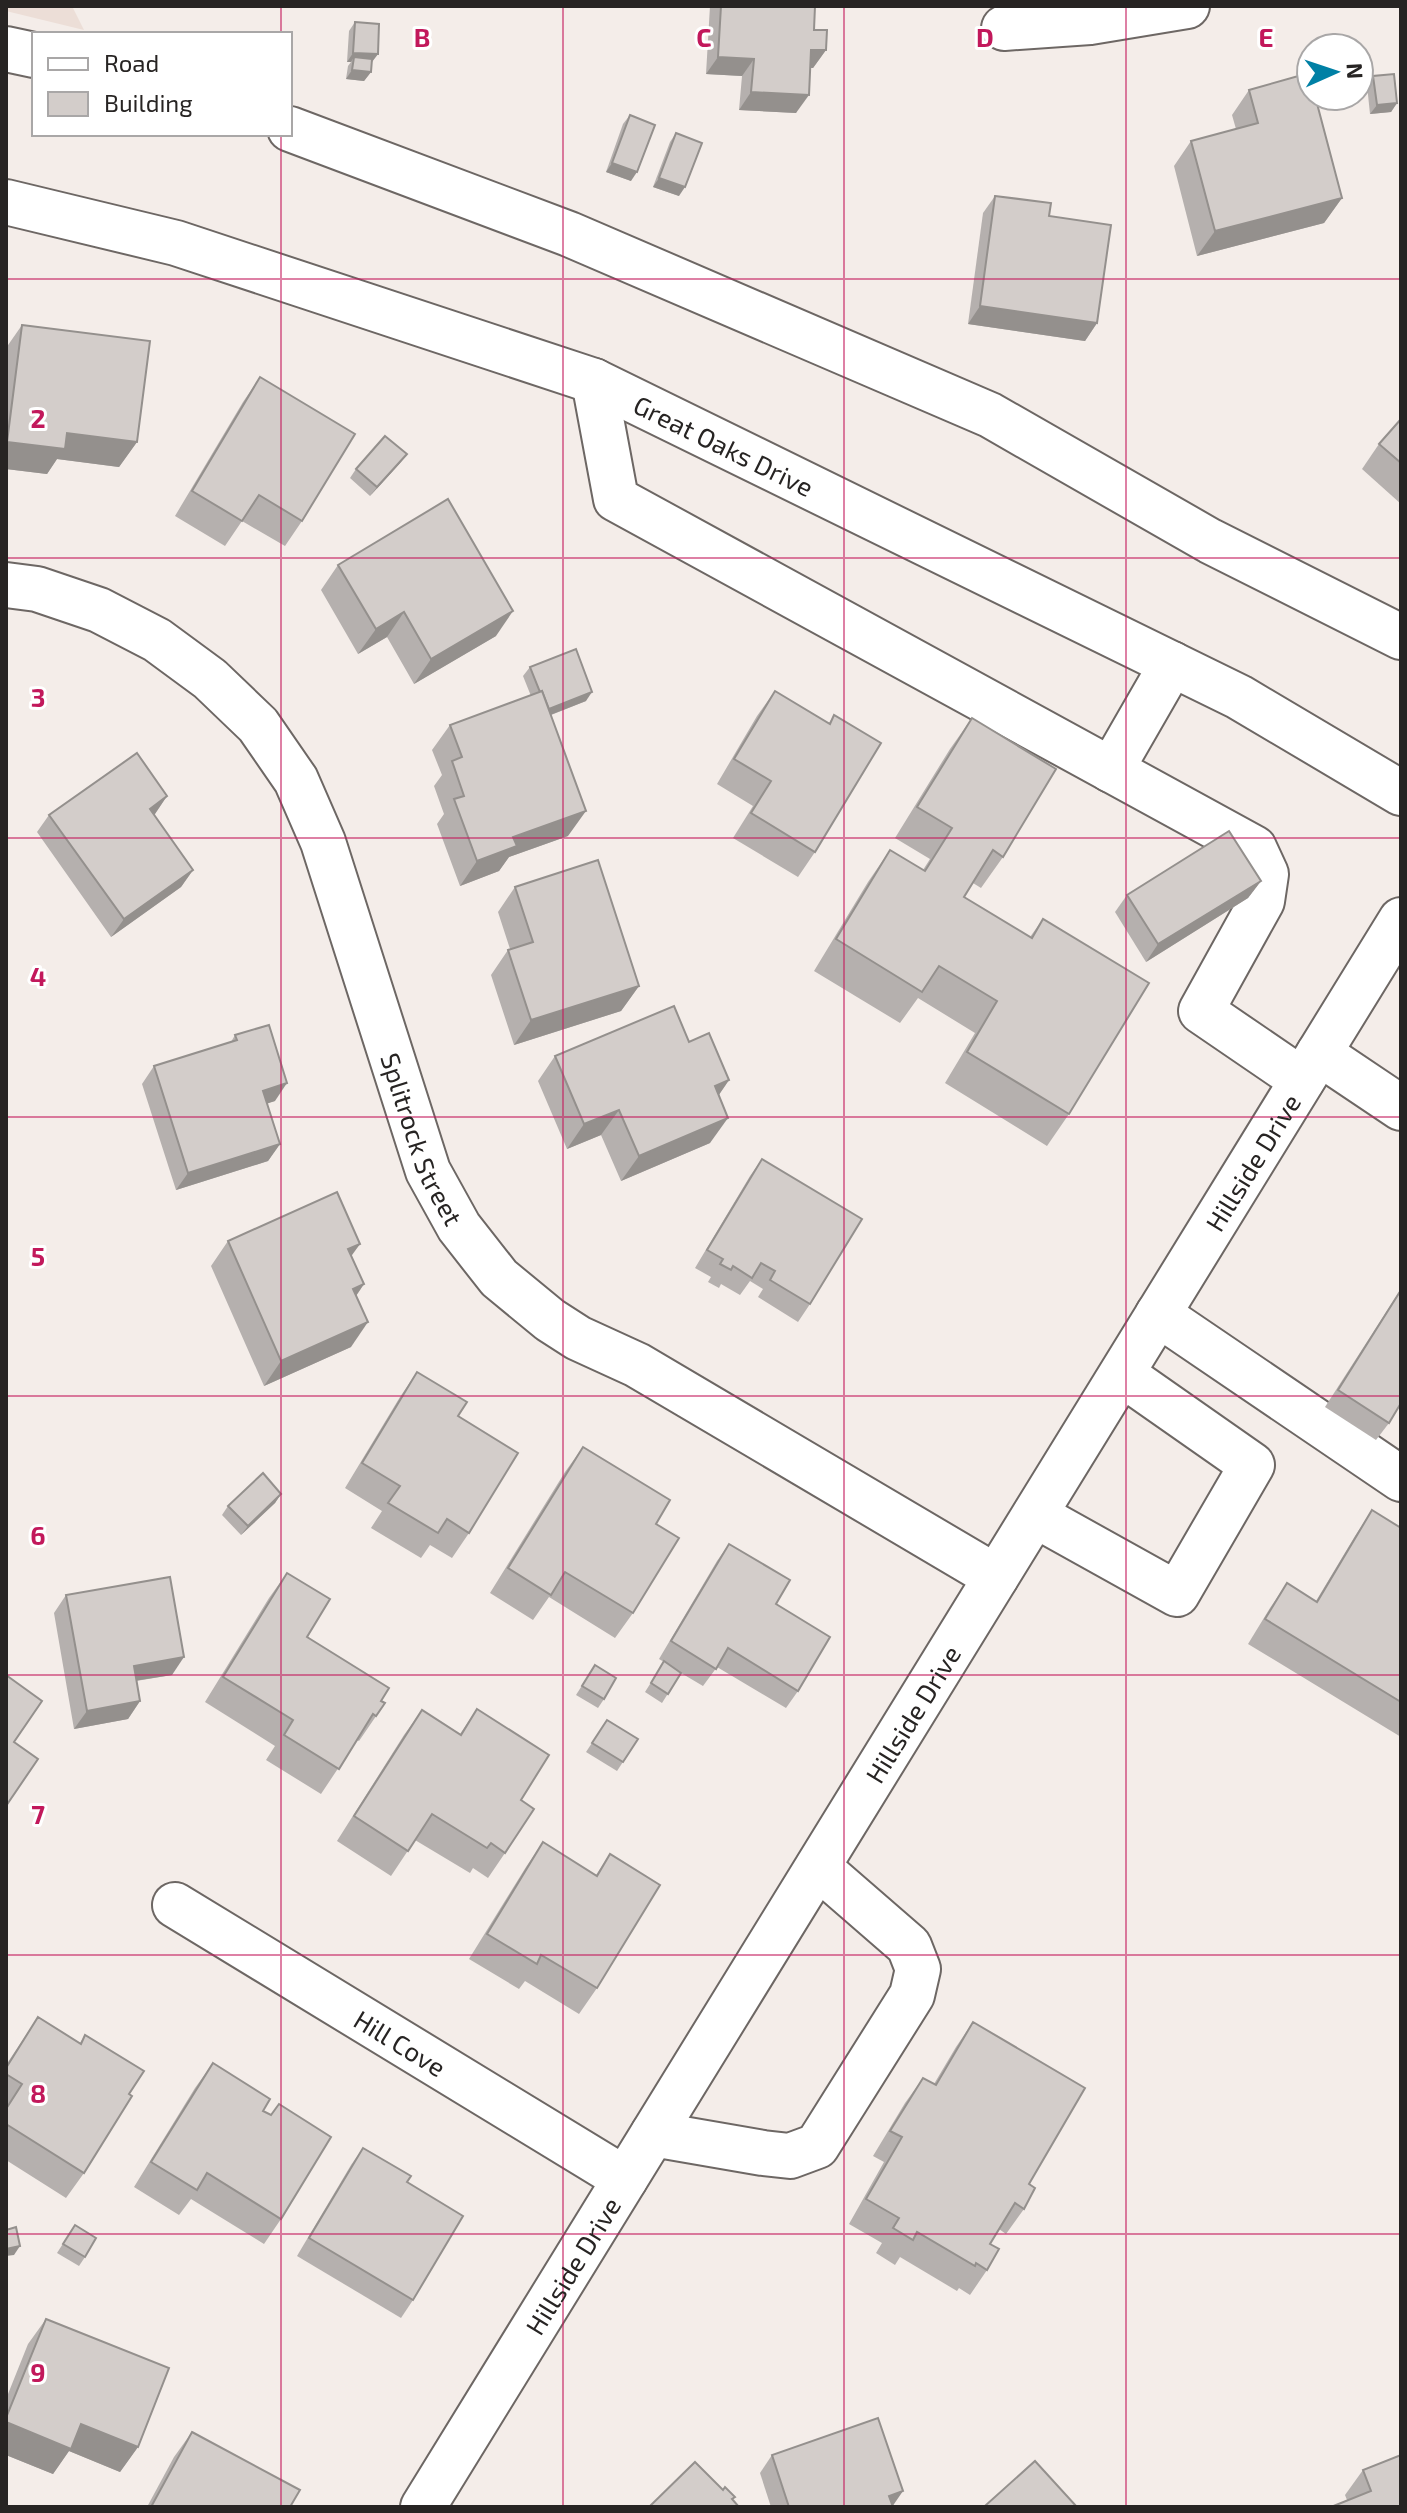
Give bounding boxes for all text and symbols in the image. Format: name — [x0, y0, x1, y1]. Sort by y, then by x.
text: B — [414, 21, 430, 52]
text: C — [696, 21, 712, 52]
text: D — [976, 21, 994, 52]
text: E — [1258, 21, 1274, 52]
legend — [32, 32, 292, 136]
north arrow — [1295, 32, 1375, 112]
text: Road — [104, 48, 159, 77]
text: N — [1343, 62, 1369, 80]
text: Building — [104, 88, 193, 117]
street label: Great Oaks Drive — [629, 388, 819, 502]
text: 2 — [30, 402, 46, 433]
text: 3 — [31, 681, 45, 712]
text: 4 — [30, 960, 46, 991]
street label: Splitrock Street — [376, 1049, 470, 1230]
street label: Hillside Drive — [1198, 1088, 1306, 1236]
text: 5 — [31, 1240, 45, 1271]
text: 6 — [30, 1519, 46, 1550]
street label: Hillside Drive — [858, 1639, 966, 1788]
text: 7 — [31, 1798, 45, 1829]
street label: Hill Cove — [349, 2003, 452, 2082]
text: 8 — [30, 2077, 46, 2108]
street label: Hillside Drive — [518, 2191, 626, 2340]
text: 9 — [30, 2356, 46, 2387]

